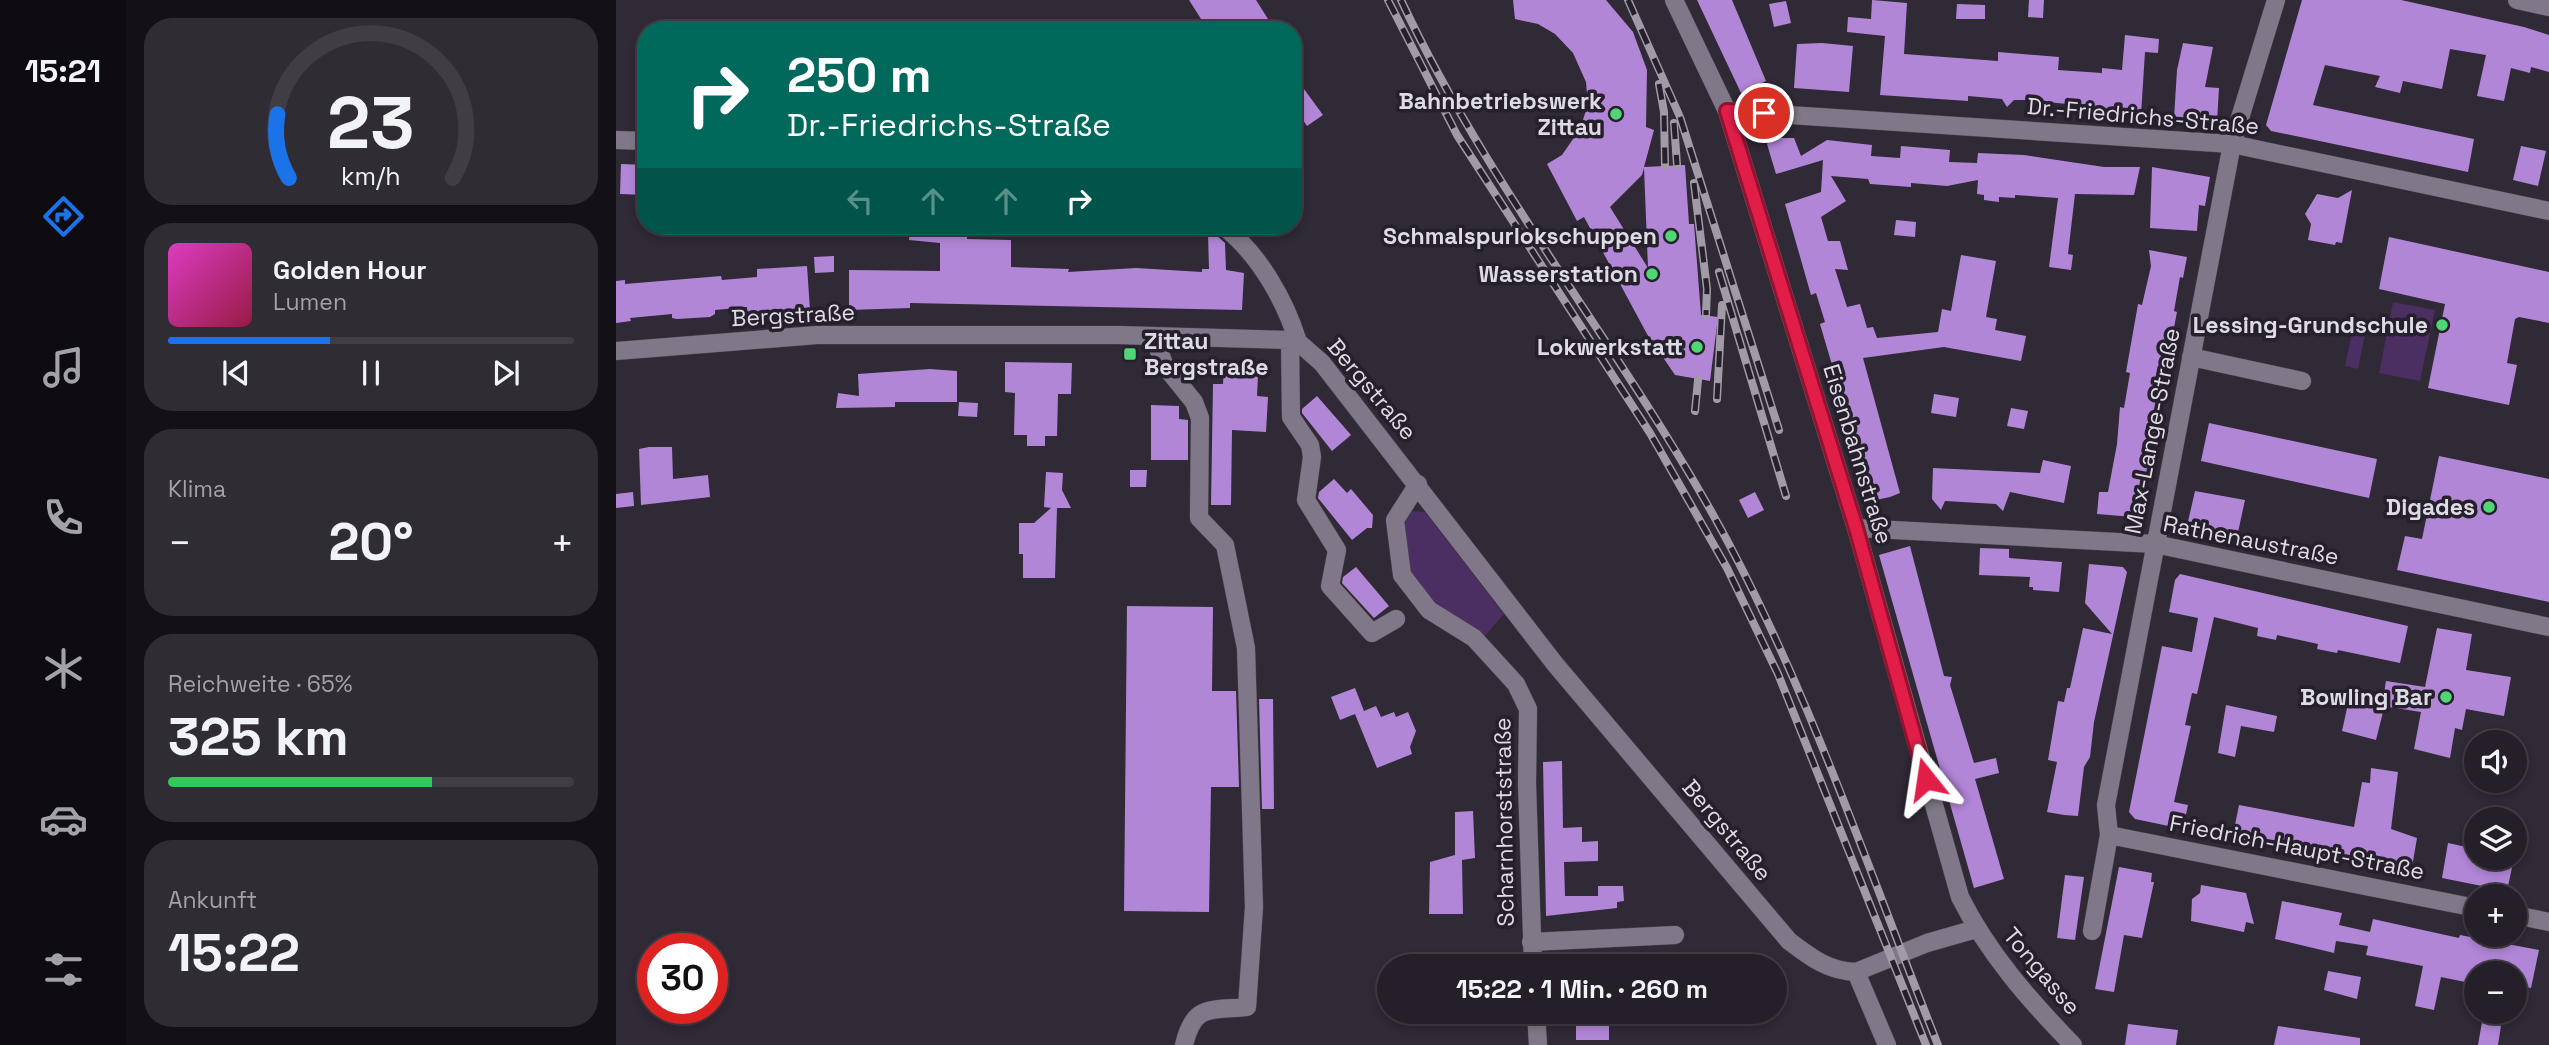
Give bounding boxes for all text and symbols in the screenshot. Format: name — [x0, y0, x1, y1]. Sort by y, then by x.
text: 250 m — [787, 44, 932, 106]
icon: right — [672, 49, 763, 140]
text: 15:21 — [25, 51, 101, 91]
text: 23 — [327, 76, 415, 169]
pin — [1734, 83, 1794, 143]
place label: Bahnbetriebswerk Zittau — [1398, 86, 1602, 142]
street label: Dr.-Friedrichs-Straße — [2026, 91, 2260, 141]
icon: arrive — [1745, 94, 1783, 132]
text: Dr.-Friedrichs-Straße — [787, 105, 1111, 145]
marker: Bahnbetriebswerk Zittau — [1608, 106, 1624, 122]
text: km/h — [341, 160, 401, 192]
icon: left — [841, 182, 879, 220]
icon: ahead — [914, 182, 952, 220]
icon: ahead — [987, 182, 1025, 220]
icon: right — [1060, 182, 1098, 220]
icon: directions — [39, 192, 88, 241]
place label: Schmalspurlokschuppen — [1383, 221, 1657, 251]
marker: Schmalspurlokschuppen — [1663, 228, 1679, 244]
text: Golden Hour — [273, 253, 427, 287]
place label: Wasserstation — [1478, 259, 1638, 289]
marker: Wasserstation — [1644, 266, 1660, 282]
text: Lumen — [273, 287, 347, 317]
street label: Bergstraße — [730, 297, 856, 333]
place label: Lessing-Grundschule — [2193, 310, 2428, 340]
marker: Lessing-Grundschule — [2434, 317, 2450, 333]
street label: Max-Lange-Straße — [2117, 325, 2187, 537]
place label: Zittau Bergstraße — [1144, 326, 1269, 382]
street label: Bergstraße — [1321, 332, 1423, 446]
place label: Lokwerkstatt — [1537, 332, 1683, 362]
marker: Lokwerkstatt — [1689, 339, 1705, 355]
icon: music — [39, 343, 88, 392]
marker: Zittau Bergstraße — [1122, 346, 1138, 362]
icon: previous — [217, 354, 255, 392]
icon: pause — [352, 354, 390, 392]
icon: next — [487, 354, 525, 392]
street label: Eisenbahnstraße — [1816, 360, 1900, 548]
text: Klima — [168, 474, 226, 504]
place label: Digades — [2386, 492, 2475, 522]
icon: phone — [39, 493, 88, 542]
marker: Digades — [2481, 499, 2497, 515]
street label: Rathenaustraße — [2161, 508, 2341, 572]
text: 20° — [328, 509, 414, 575]
text: − — [168, 519, 192, 567]
text: + — [550, 519, 574, 567]
icon: climate — [39, 644, 88, 693]
text: Reichweite · 65% — [168, 669, 352, 699]
place label: Bowling Bar — [2300, 682, 2432, 712]
marker: Bowling Bar — [2438, 689, 2454, 705]
text: 325 km — [168, 704, 349, 770]
street label: Scharnhorststraße — [1487, 717, 1521, 927]
map controls — [2464, 730, 2527, 1024]
button: sound — [2464, 730, 2527, 793]
position arrow — [1889, 742, 1963, 816]
street label: Bergstraße — [1676, 773, 1778, 887]
icon: car — [39, 795, 88, 844]
button: layers — [2464, 807, 2527, 870]
street label: Friedrich-Haupt-Straße — [2167, 808, 2427, 886]
button: + — [2464, 884, 2527, 947]
text: Ankunft — [168, 885, 257, 915]
text: 15:22 — [168, 920, 300, 986]
street label: Tongasse — [1997, 921, 2087, 1021]
speed limit sign: 30 — [637, 933, 728, 1024]
icon: filters — [39, 945, 88, 994]
button: − — [2464, 961, 2527, 1024]
text: 15:22 · 1 Min. · 260 m — [1456, 972, 1708, 1006]

